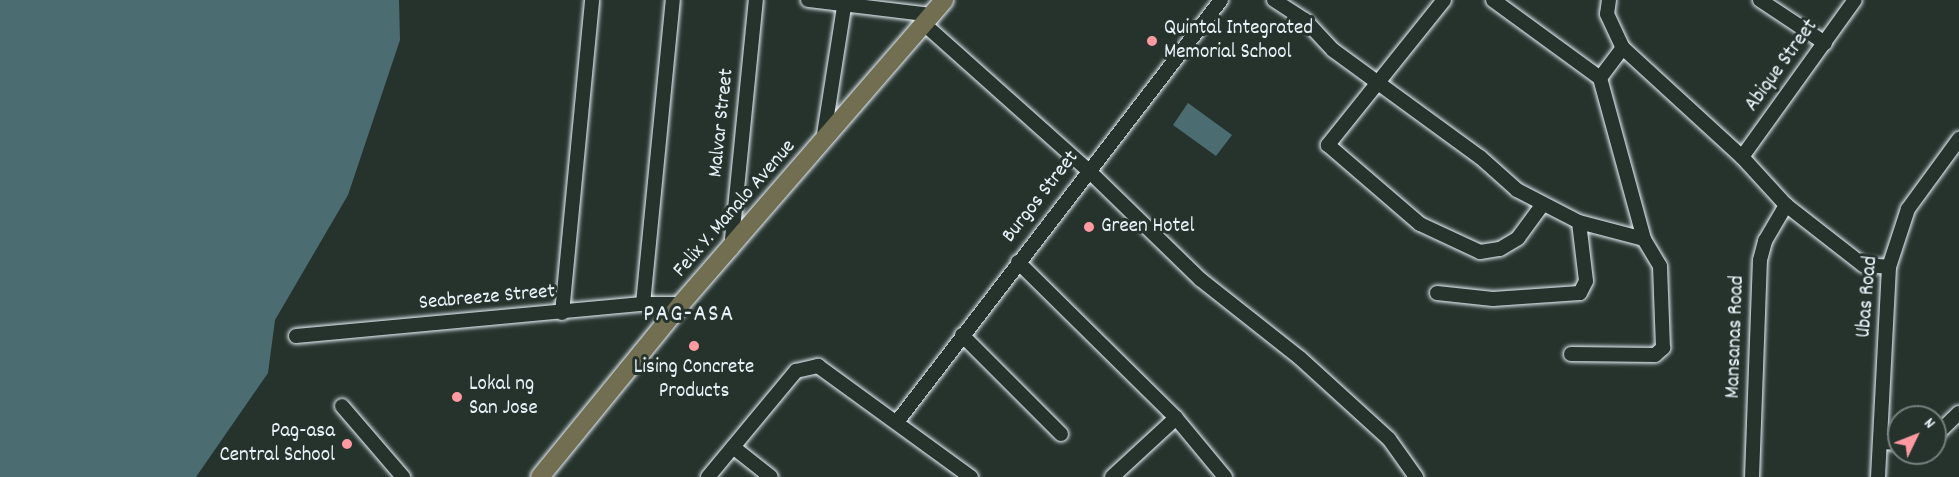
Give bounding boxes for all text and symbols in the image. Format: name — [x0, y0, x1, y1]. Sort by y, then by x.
street label: Abique Street — [1740, 15, 1824, 117]
place label: Quintal Integrated Memorial School — [1164, 16, 1313, 66]
marker: Quintal Integrated Memorial School — [1145, 34, 1159, 48]
street label: Malvar Street — [704, 67, 740, 179]
street label: Felix Y. Manalo Avenue — [668, 135, 802, 283]
street label: Burgos Street — [997, 146, 1085, 248]
place label: Green Hotel — [1101, 214, 1194, 240]
marker: Green Hotel — [1082, 220, 1096, 234]
street label: Ubas Road — [1852, 255, 1884, 339]
street label: Mansanas Road — [1721, 275, 1751, 399]
street label: Seabreeze Street — [418, 279, 556, 317]
district label: PAG-ASA — [643, 302, 735, 330]
marker: Lising Concrete Products — [687, 339, 701, 353]
place label: Lising Concrete Products — [634, 355, 754, 405]
place label: Lokal ng San Jose — [469, 372, 538, 422]
marker: Lokal ng San Jose — [450, 390, 464, 404]
north arrow — [1887, 405, 1947, 465]
text: N — [1918, 413, 1940, 434]
place label: Pag-asa Central School — [219, 419, 335, 469]
marker: Pag-asa Central School — [340, 437, 354, 451]

